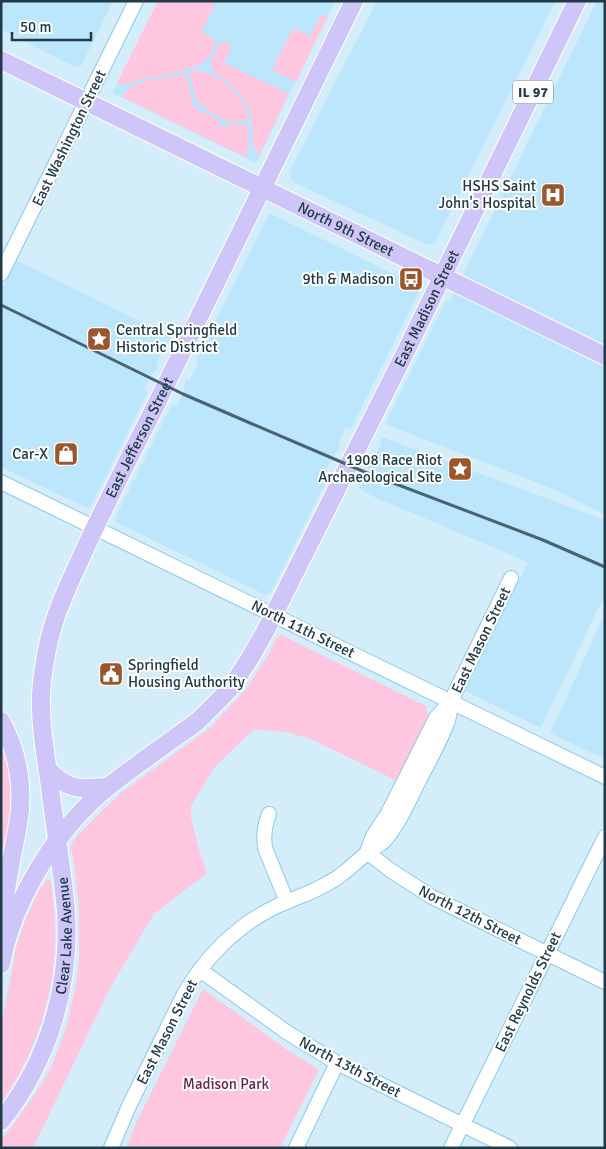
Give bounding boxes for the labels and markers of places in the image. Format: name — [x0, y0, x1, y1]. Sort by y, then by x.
place label: HSHS Saint John's Hospital — [439, 177, 536, 212]
hospital icon: HSHS Saint John's Hospital — [540, 182, 566, 208]
bus stop icon: 9th & Madison — [398, 266, 424, 292]
place label: 9th & Madison — [302, 270, 394, 288]
place label: Central Springfield Historic District — [116, 321, 237, 356]
place icon: Central Springfield Historic District — [86, 326, 112, 352]
shop icon: Car-X — [53, 441, 79, 467]
place label: Car-X — [12, 445, 48, 463]
place label: 1908 Race Riot Archaeological Site — [318, 451, 442, 486]
place icon: 1908 Race Riot Archaeological Site — [447, 456, 473, 482]
place label: Springfield Housing Authority — [128, 656, 245, 691]
public building icon: Springfield Housing Authority — [98, 661, 124, 687]

